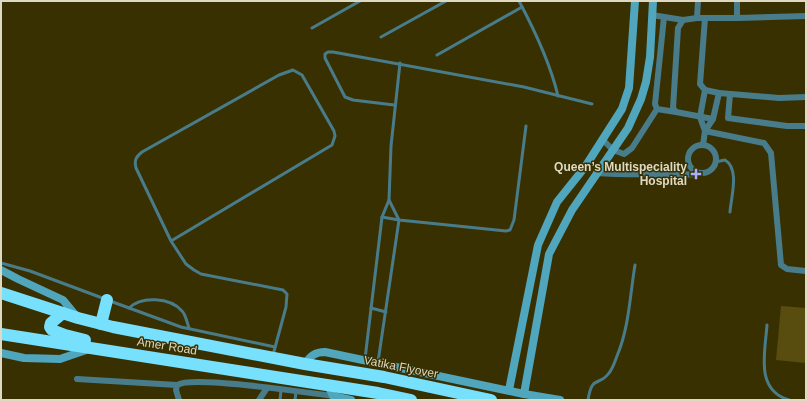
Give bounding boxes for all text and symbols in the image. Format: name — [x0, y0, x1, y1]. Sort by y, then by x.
place label: Queen’s Multispeciality Hospital — [554, 160, 687, 188]
marker: Queen’s Multispeciality Hospital — [690, 168, 702, 180]
street label: Amer Road — [136, 334, 198, 358]
street label: Vatika Flyover — [363, 353, 439, 381]

